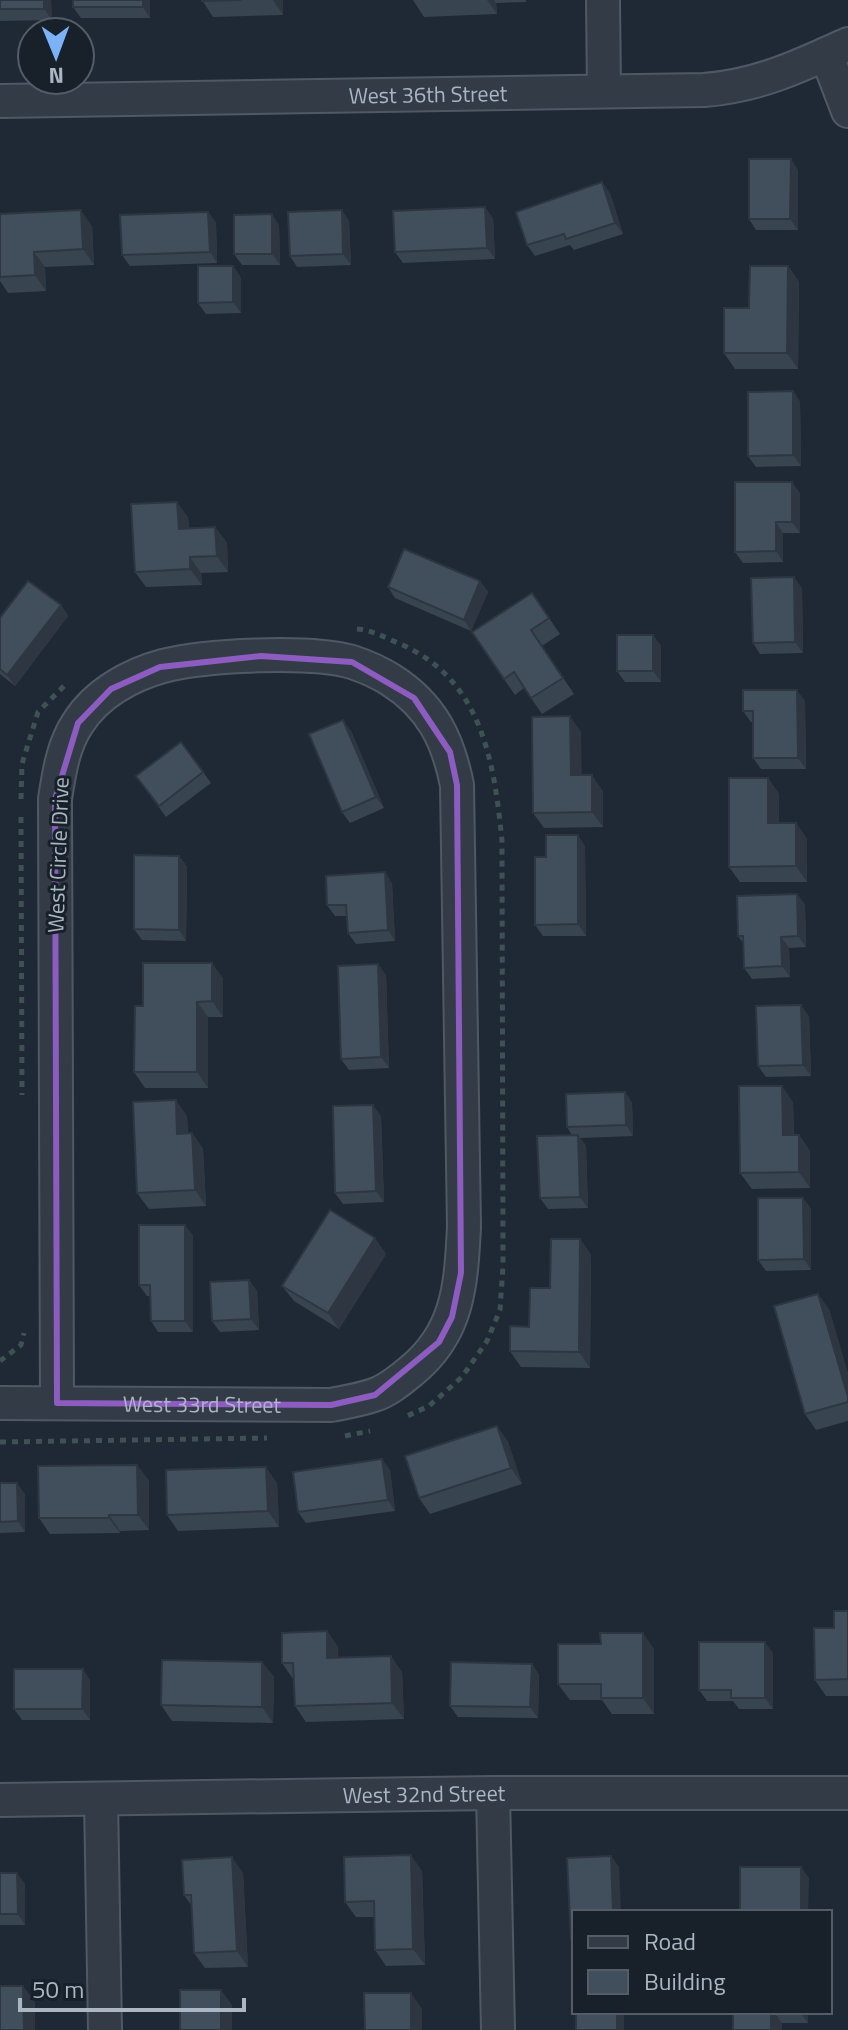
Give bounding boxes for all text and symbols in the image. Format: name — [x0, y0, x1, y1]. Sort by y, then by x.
north arrow — [16, 16, 96, 96]
text: N — [48, 59, 64, 93]
street label: West 36th Street — [348, 76, 508, 113]
street label: West Circle Drive — [38, 777, 78, 933]
street label: West 33rd Street — [123, 1387, 281, 1422]
street label: West 32nd Street — [342, 1776, 506, 1812]
legend — [572, 1910, 832, 2014]
text: Road — [644, 1923, 696, 1959]
scale bar — [20, 1962, 244, 2012]
text: Building — [644, 1963, 726, 1999]
text: 50 m — [32, 1971, 84, 2007]

